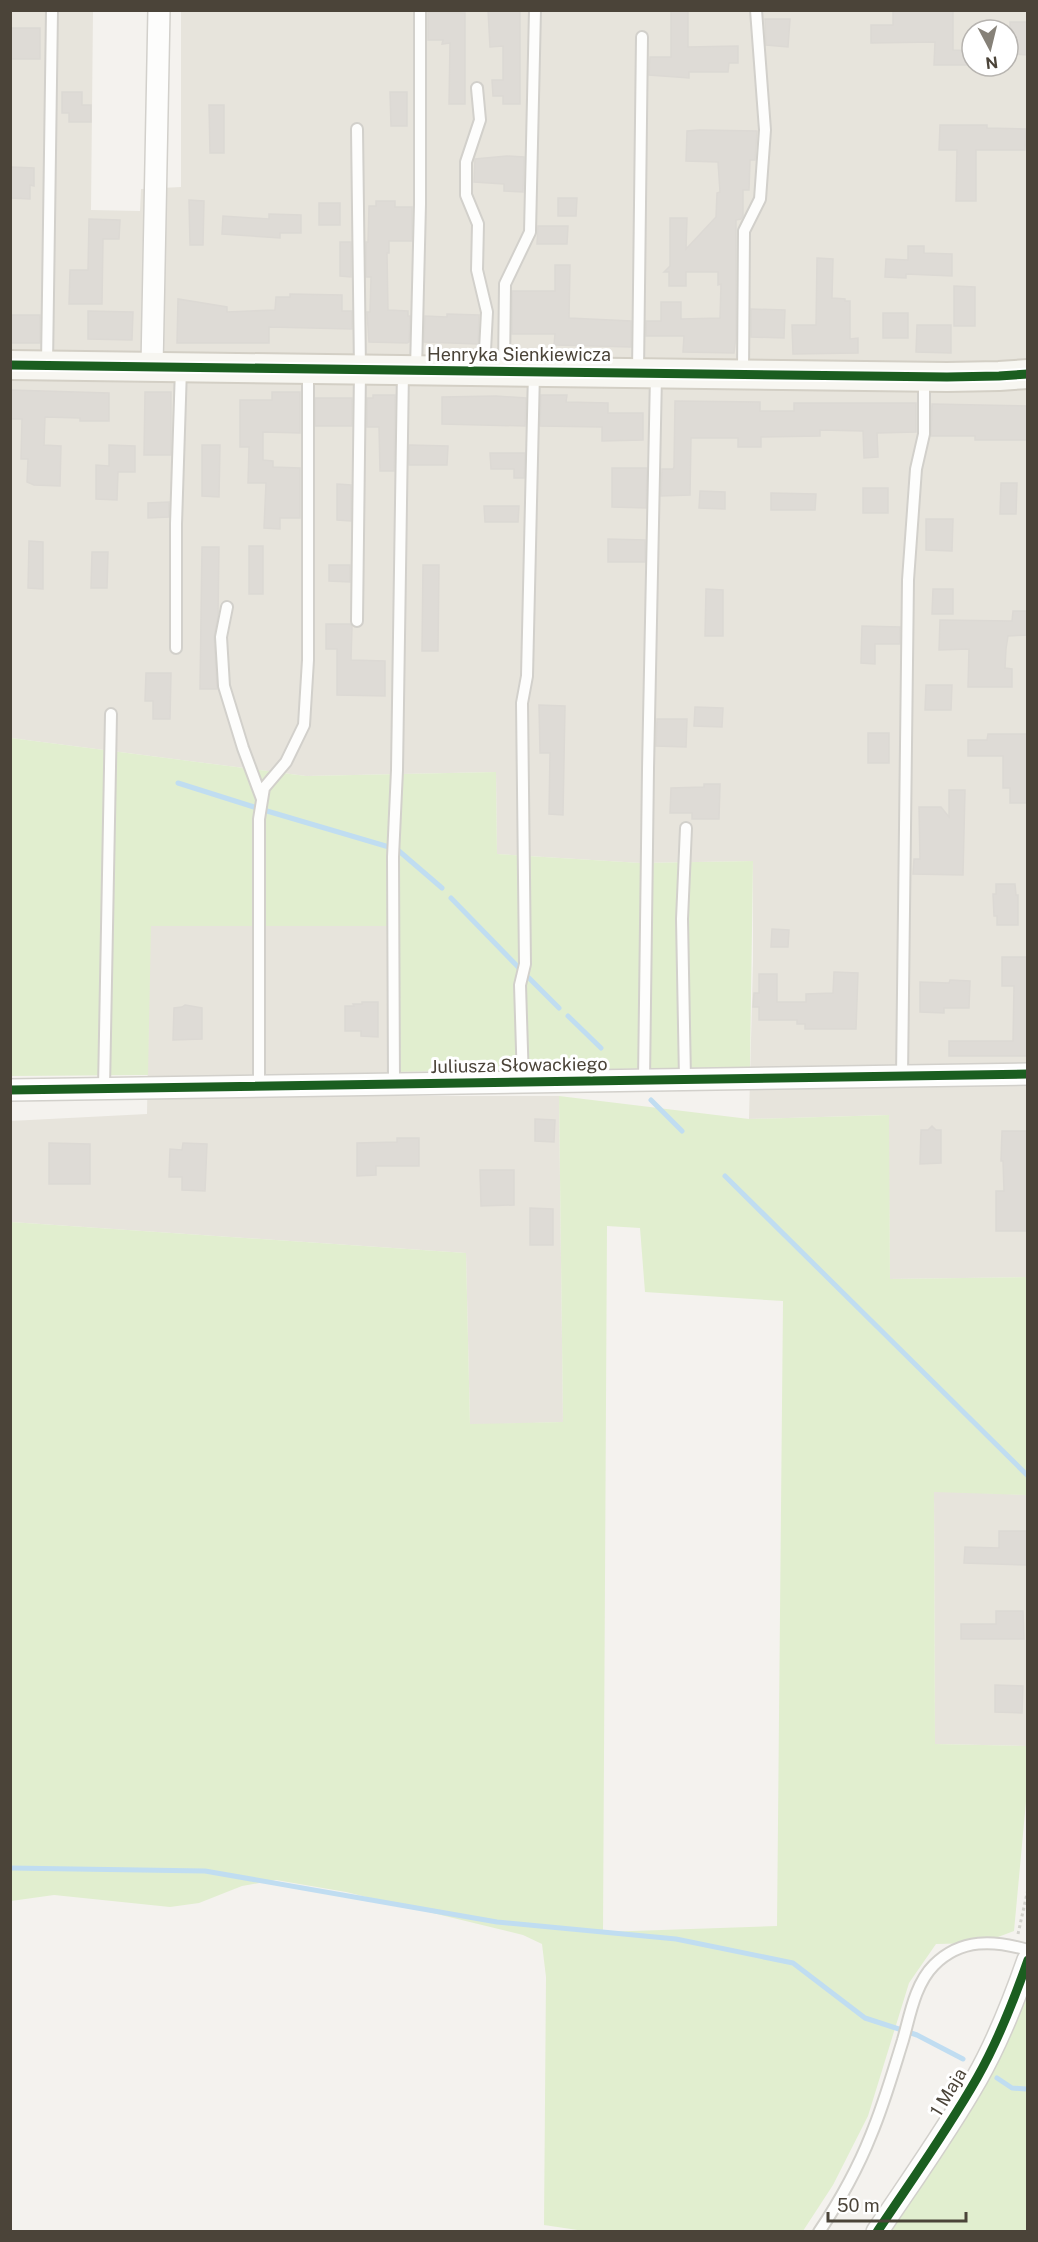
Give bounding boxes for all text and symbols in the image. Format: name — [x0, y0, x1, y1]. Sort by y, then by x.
north arrow — [960, 18, 1020, 78]
text: N — [984, 52, 999, 73]
street label: Henryka Sienkiewicza — [427, 344, 611, 365]
street label: Juliusza Słowackiego — [430, 1053, 608, 1077]
street label: 1 Maja — [926, 2064, 970, 2120]
scale bar — [828, 2185, 966, 2223]
text: 50 m — [837, 2195, 880, 2216]

